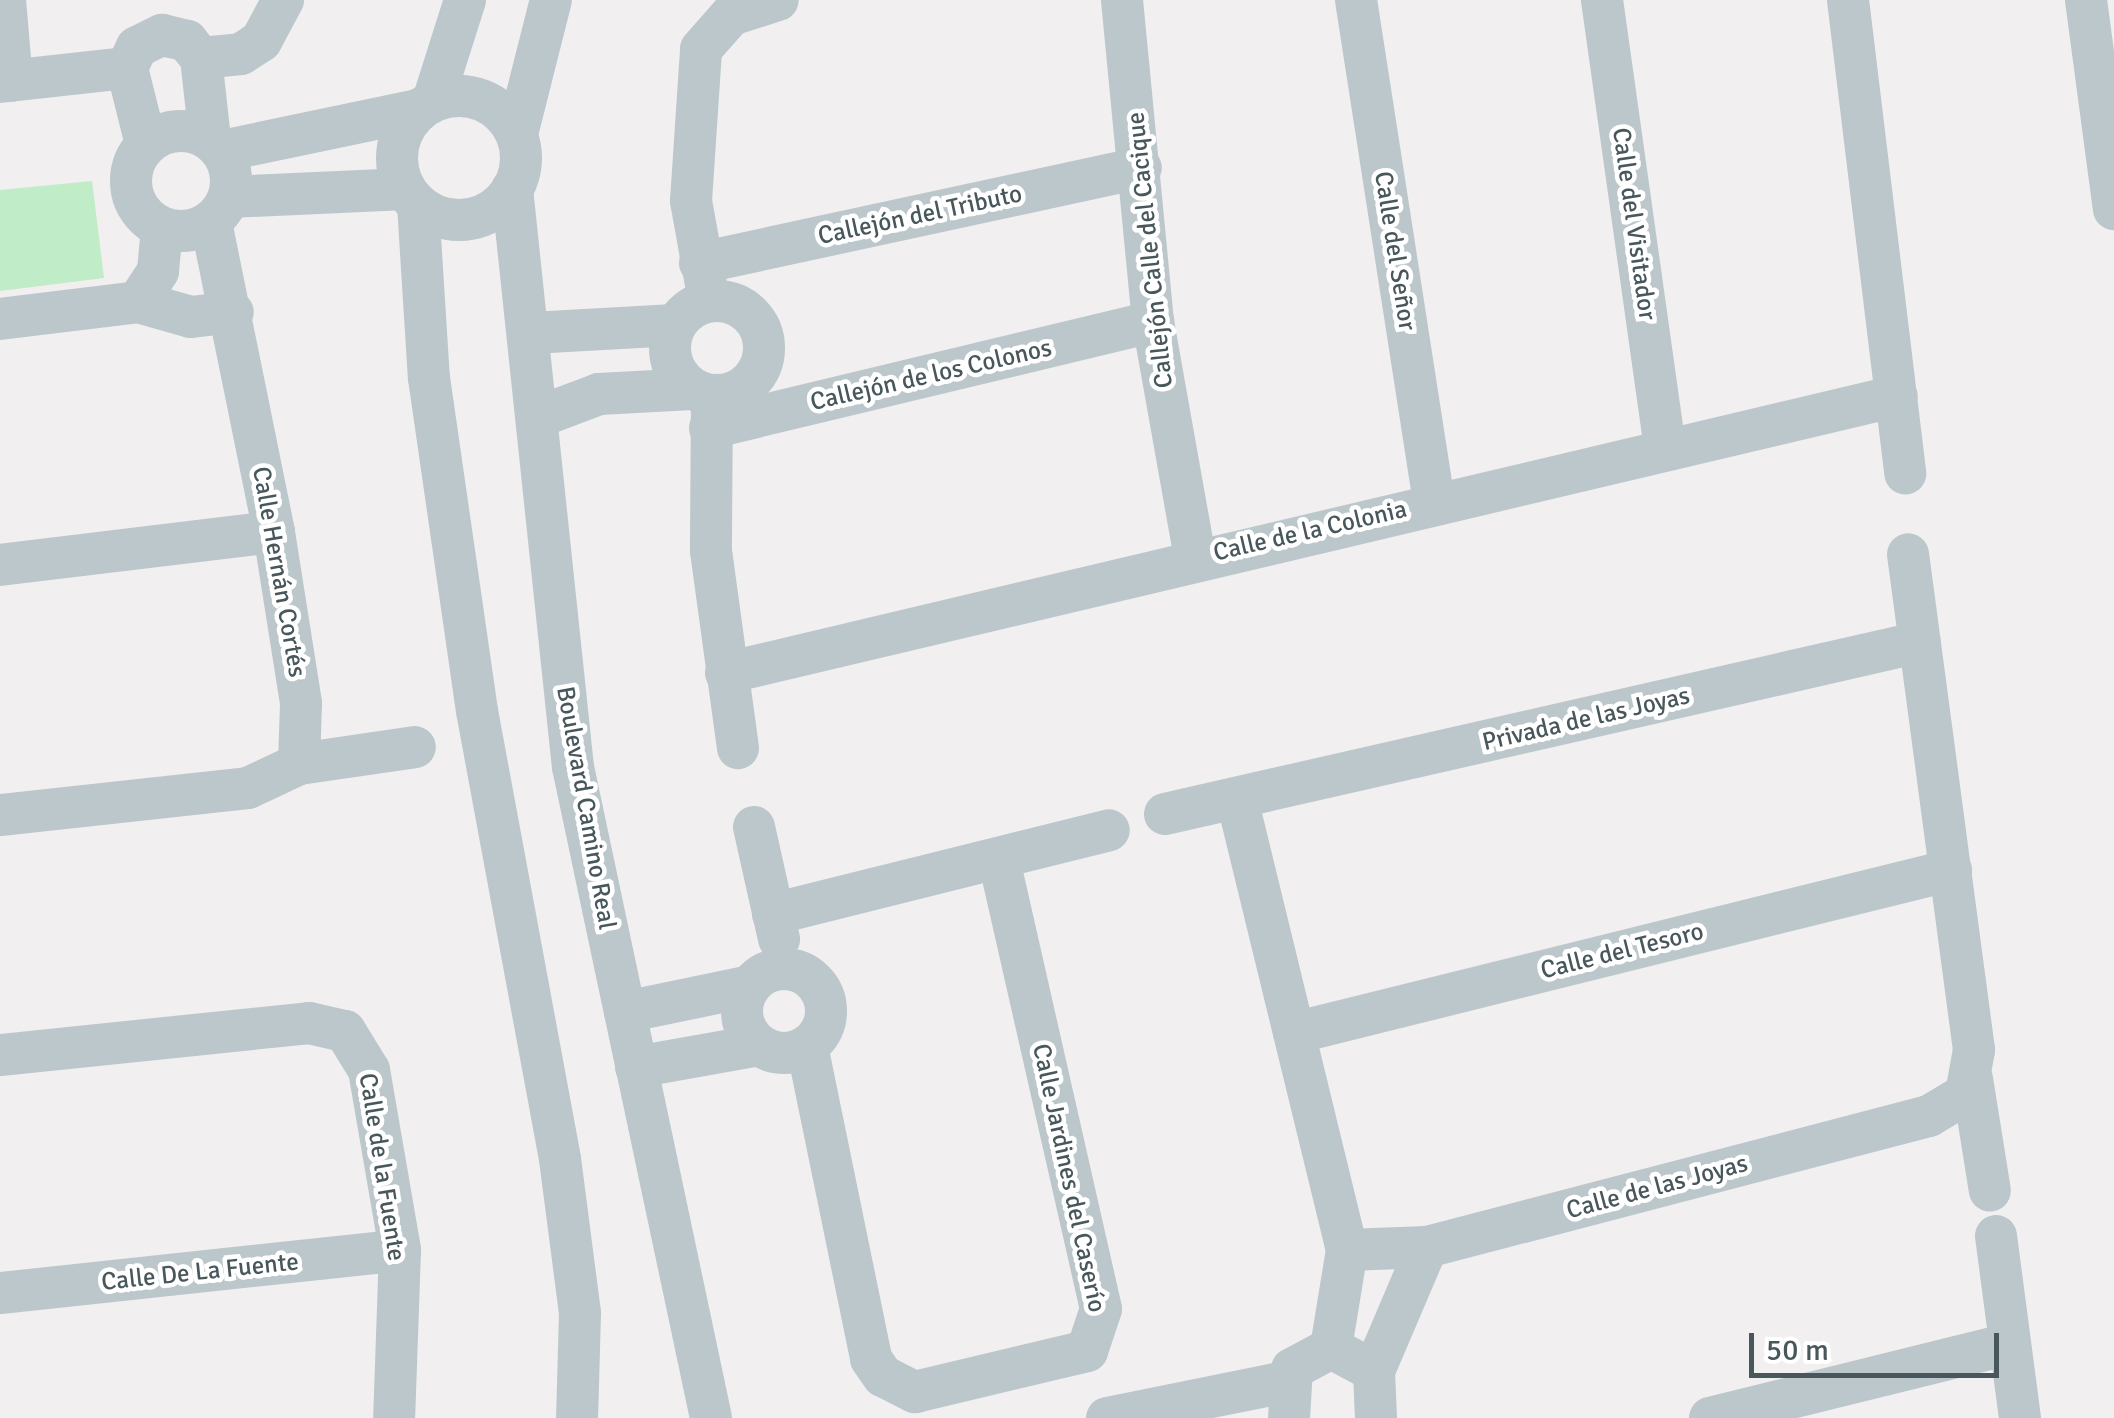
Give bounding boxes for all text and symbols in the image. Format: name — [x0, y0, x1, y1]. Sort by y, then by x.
street label: Callejón Calle del Cacique — [1121, 110, 1179, 390]
street label: Calle del Visitador — [1606, 126, 1662, 322]
street label: Calle del Señor — [1368, 169, 1422, 333]
street label: Callejón del Tributo — [815, 179, 1025, 251]
street label: Callejón de los Colonos — [807, 333, 1055, 417]
street label: Calle Hernán Cortés — [246, 464, 312, 680]
street label: Calle de la Colonia — [1210, 494, 1410, 568]
street label: Privada de las Joyas — [1479, 681, 1693, 757]
street label: Boulevard Camino Real — [550, 684, 622, 932]
street label: Calle del Tesoro — [1537, 916, 1707, 986]
street label: Calle Jardines del Caserío — [1026, 1041, 1112, 1315]
street label: Calle de la Fuente — [352, 1071, 412, 1263]
street label: Calle de las Joyas — [1563, 1148, 1751, 1226]
street label: Calle De La Fuente — [100, 1247, 300, 1297]
scale bar — [1754, 1313, 2004, 1375]
text: 50 m — [1766, 1332, 1829, 1369]

